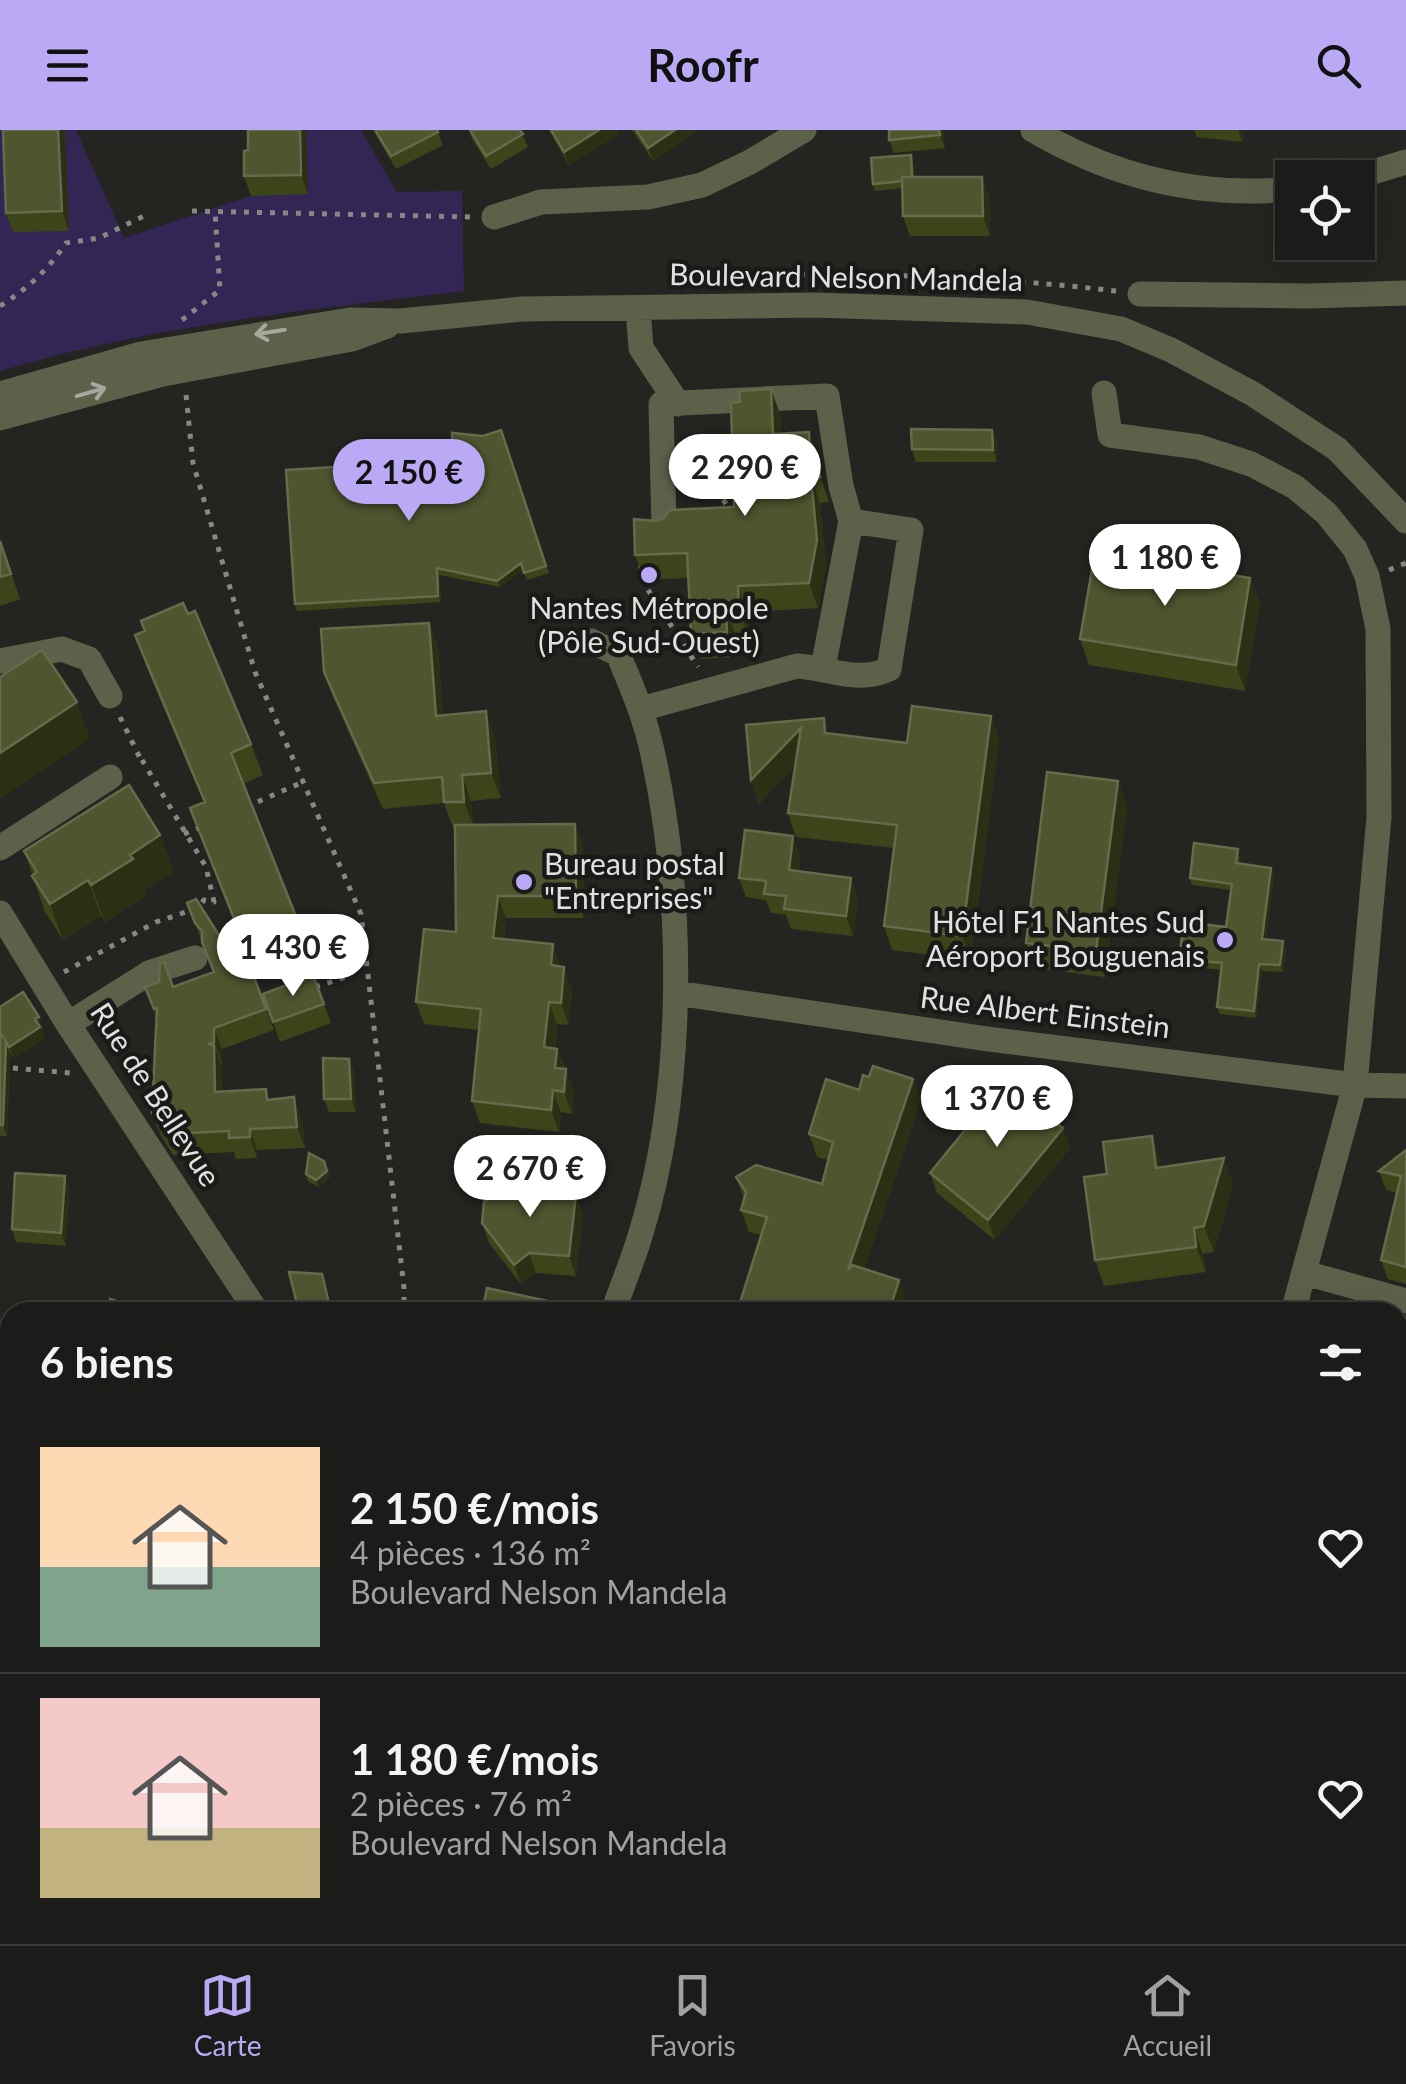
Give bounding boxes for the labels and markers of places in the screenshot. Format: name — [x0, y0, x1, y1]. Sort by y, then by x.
pin: 2 290 € — [653, 434, 837, 519]
pin: 2 150 € — [317, 439, 501, 524]
pin: 1 180 € — [1073, 524, 1257, 609]
marker: Nantes Métropole (Pôle Sud-Ouest) — [638, 564, 660, 586]
place label: Nantes Métropole (Pôle Sud-Ouest) — [529, 589, 769, 659]
place label: Bureau postal "Entreprises" — [544, 845, 725, 915]
marker: Bureau postal "Entreprises" — [513, 871, 535, 893]
place label: Hôtel F1 Nantes Sud Aéroport Bouguenais — [926, 903, 1205, 973]
pin: 1 430 € — [201, 914, 385, 999]
marker: Hôtel F1 Nantes Sud Aéroport Bouguenais — [1214, 929, 1236, 951]
pin: 1 370 € — [905, 1065, 1089, 1150]
pin: 2 670 € — [438, 1135, 622, 1220]

